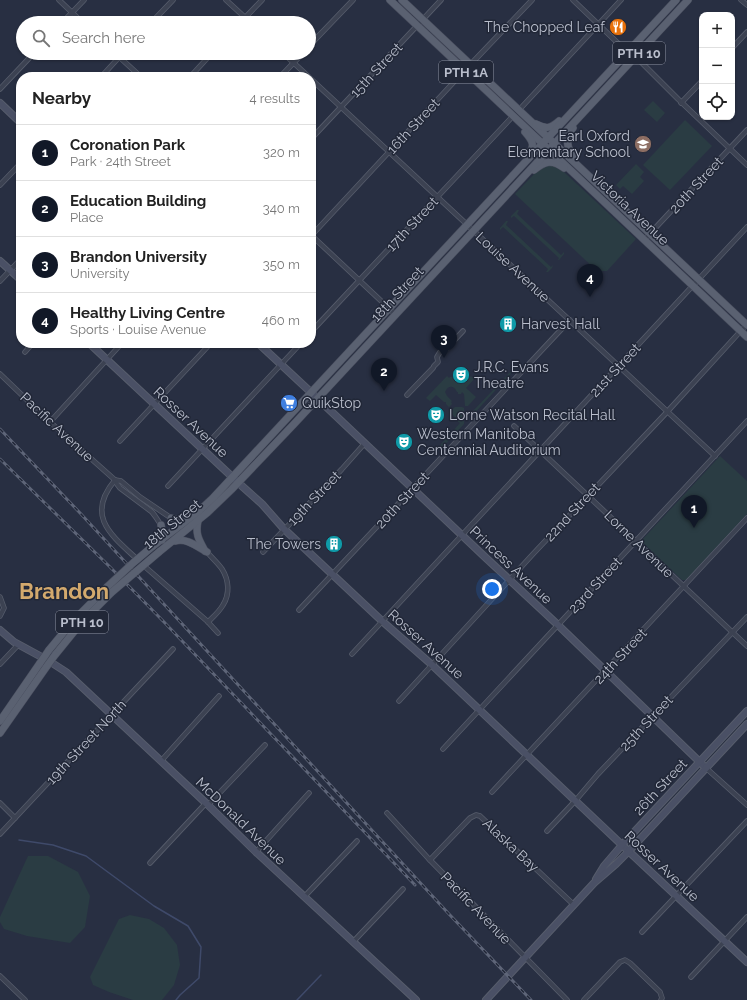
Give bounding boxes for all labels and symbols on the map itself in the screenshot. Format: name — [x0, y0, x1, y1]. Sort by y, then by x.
restaurant icon: The Chopped Leaf — [608, 17, 628, 37]
place label: The Chopped Leaf — [484, 19, 606, 35]
street label: 15th Street — [347, 39, 406, 101]
road number: PTH 10 — [613, 42, 665, 64]
road number: PTH 1A — [439, 61, 493, 83]
street label: 16th Street — [383, 95, 443, 157]
place label: Earl Oxford Elementary School — [507, 128, 630, 160]
school or university icon: Earl Oxford Elementary School — [633, 134, 653, 154]
street label: 20th Street — [666, 153, 726, 216]
street label: Victoria Avenue — [588, 168, 672, 248]
street label: 17th Street — [383, 193, 441, 255]
street label: Louise Avenue — [473, 229, 553, 305]
street label: 18th Street — [367, 263, 427, 325]
pin: 4 — [577, 264, 603, 297]
building icon: Harvest Hall — [498, 314, 518, 334]
place label: Harvest Hall — [521, 316, 600, 332]
pin: 3 — [431, 325, 457, 358]
street label: 21st Street — [586, 340, 644, 400]
pin: 2 — [371, 358, 397, 391]
place label: J.R.C. Evans Theatre — [474, 359, 549, 391]
theatre icon: J.R.C. Evans Theatre — [451, 365, 471, 385]
street label: Rosser Avenue — [150, 383, 232, 461]
street label: Pacific Avenue — [17, 389, 97, 465]
supermarket icon: QuikStop — [279, 393, 299, 413]
place label: QuikStop — [302, 395, 362, 411]
theatre icon: Lorne Watson Recital Hall — [426, 405, 446, 425]
place label: Lorne Watson Recital Hall — [449, 407, 616, 423]
place label: Western Manitoba Centennial Auditorium — [417, 426, 561, 458]
theatre icon: Western Manitoba Centennial Auditorium — [394, 432, 414, 452]
street label: 19th Street — [284, 467, 344, 529]
street label: 20th Street — [372, 468, 432, 531]
street label: 22nd Street — [541, 479, 603, 544]
pin: 1 — [681, 495, 707, 528]
street label: 18th Street — [140, 496, 204, 552]
street label: Lorne Avenue — [601, 507, 677, 581]
street label: Princess Avenue — [467, 523, 555, 607]
building icon: The Towers — [324, 534, 344, 554]
place label: The Towers — [247, 536, 321, 552]
street label: 23rd Street — [565, 554, 625, 616]
district label: Brandon — [19, 578, 109, 604]
your location — [482, 579, 502, 599]
street label: Rosser Avenue — [385, 606, 467, 682]
road number: PTH 10 — [56, 611, 108, 633]
street label: 24th Street — [590, 625, 650, 687]
street label: 25th Street — [616, 692, 676, 754]
street label: 19th Street North — [43, 696, 129, 788]
street label: 26th Street — [630, 755, 690, 818]
street label: McDonald Avenue — [193, 774, 289, 868]
street label: Alaska Bay — [480, 815, 543, 875]
street label: Rosser Avenue — [621, 827, 703, 905]
street label: Pacific Avenue — [438, 869, 514, 947]

